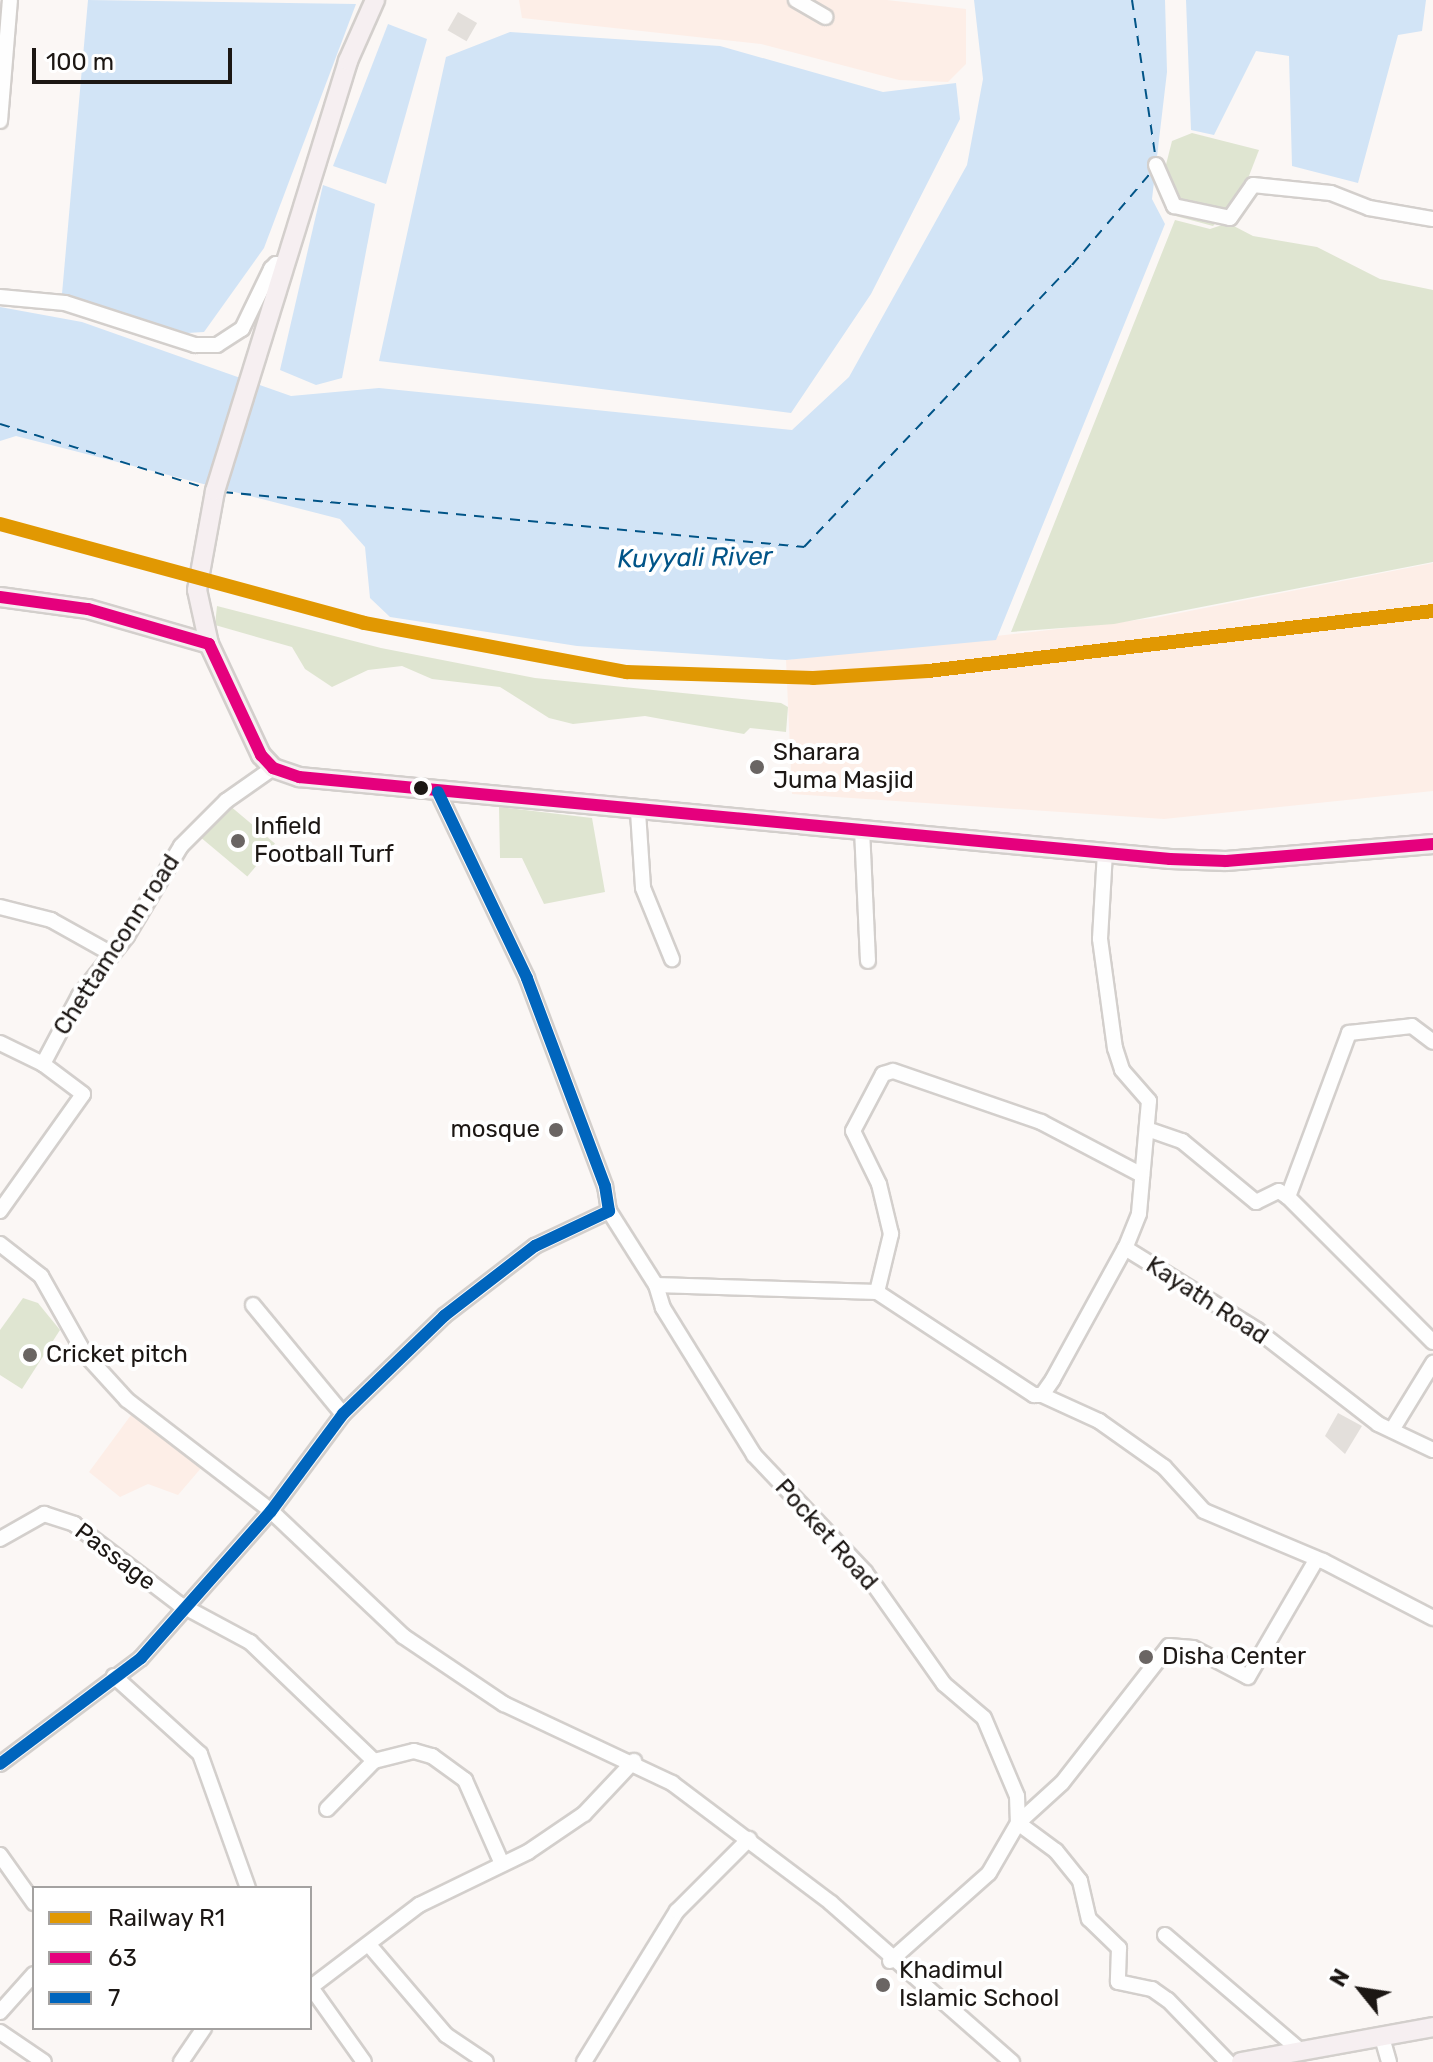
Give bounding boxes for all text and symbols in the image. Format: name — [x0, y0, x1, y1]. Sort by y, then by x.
scale bar — [36, 32, 236, 82]
text: 100 m — [46, 48, 114, 76]
water label: Kuyyali River — [617, 541, 773, 575]
place label: Sharara Juma Masjid — [773, 739, 914, 795]
marker: Sharara Juma Masjid — [748, 758, 766, 776]
unlabelled marker — [413, 780, 429, 796]
place label: Infield Football Turf — [254, 813, 394, 869]
marker: Infield Football Turf — [229, 832, 247, 850]
street label: Chettamconn road — [48, 849, 186, 1041]
place label: mosque — [450, 1116, 540, 1144]
marker: mosque — [547, 1121, 565, 1139]
street label: Kayath Road — [1140, 1251, 1274, 1351]
place label: Cricket pitch — [46, 1341, 188, 1369]
marker: Cricket pitch — [21, 1346, 39, 1364]
street label: Pocket Road — [769, 1474, 883, 1596]
street label: Passage — [69, 1517, 161, 1597]
place label: Disha Center — [1162, 1643, 1306, 1671]
marker: Disha Center — [1137, 1648, 1155, 1666]
legend — [32, 1886, 312, 2030]
text: Railway R1 — [108, 1904, 225, 1932]
text: 63 — [108, 1944, 137, 1972]
north arrow — [1321, 1950, 1401, 2030]
place label: Khadimul Islamic School — [899, 1957, 1059, 2013]
text: N — [1324, 1964, 1355, 1991]
marker: Khadimul Islamic School — [874, 1976, 892, 1994]
text: 7 — [108, 1984, 120, 2012]

